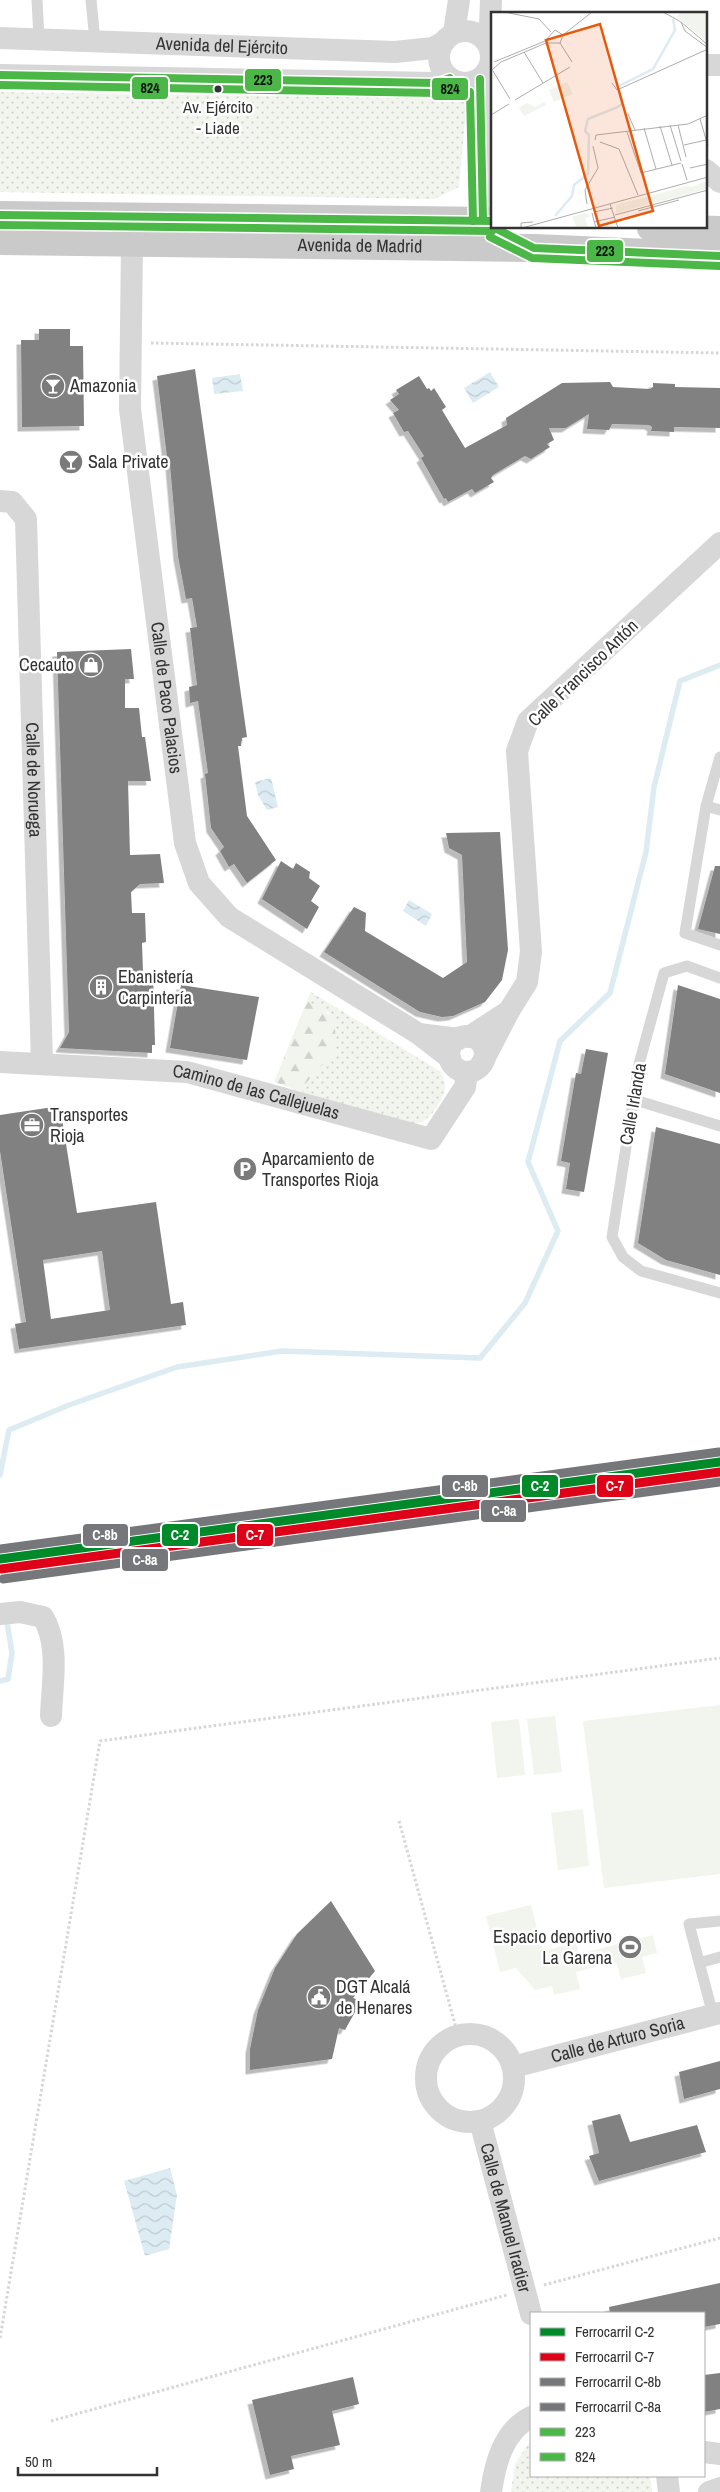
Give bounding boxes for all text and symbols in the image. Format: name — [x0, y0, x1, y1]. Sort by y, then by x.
inset map — [491, 12, 708, 229]
street label: Avenida del Ejército — [154, 30, 288, 60]
line badge: 223 — [244, 68, 282, 92]
text: 223 — [253, 71, 273, 89]
line badge: 824 — [131, 76, 169, 100]
line badge: 824 — [431, 77, 469, 101]
text: 824 — [140, 79, 160, 97]
text: 824 — [440, 80, 460, 98]
marker: Av. Ejército - Liade — [213, 84, 223, 94]
place label: Av. Ejército - Liade — [182, 95, 253, 139]
street label: Avenida de Madrid — [297, 232, 422, 259]
line badge: 223 — [586, 239, 624, 263]
text: 223 — [595, 242, 615, 260]
bar icon: Amazonia — [40, 373, 66, 399]
place label: Amazonia — [69, 373, 136, 398]
bar icon: Sala Private — [58, 449, 84, 475]
place label: Sala Private — [88, 449, 168, 474]
street label: Calle Francisco Antón — [522, 613, 643, 732]
street label: Calle de Paco Palacios — [145, 620, 189, 775]
place label: Cecauto — [19, 652, 74, 677]
shop icon: Cecauto — [78, 652, 104, 678]
street label: Calle de Noruega — [20, 722, 48, 838]
place label: Ebanistería Carpintería — [118, 964, 194, 1010]
building icon: Ebanistería Carpintería — [88, 974, 114, 1000]
street label: Camino de las Callejuelas — [172, 1058, 342, 1125]
street label: Calle Irlanda — [613, 1061, 652, 1147]
place label: Transportes Rioja — [50, 1102, 128, 1148]
office icon: Transportes Rioja — [19, 1112, 45, 1138]
place label: Aparcamiento de Transportes Rioja — [261, 1146, 379, 1192]
parking icon: Aparcamiento de Transportes Rioja — [232, 1156, 258, 1182]
line badge: C-8b — [441, 1474, 489, 1498]
line badge: C-2 — [521, 1474, 559, 1498]
line badge: C-7 — [596, 1474, 634, 1498]
text: C-8b — [452, 1477, 478, 1495]
text: C-2 — [531, 1477, 549, 1495]
text: C-7 — [606, 1477, 625, 1495]
line badge: C-8a — [480, 1499, 527, 1523]
text: C-8a — [492, 1502, 517, 1520]
line badge: C-8b — [82, 1523, 129, 1547]
line badge: C-2 — [161, 1523, 199, 1547]
line badge: C-7 — [236, 1523, 274, 1547]
text: C-8b — [92, 1526, 118, 1544]
text: C-2 — [171, 1526, 189, 1544]
text: C-7 — [246, 1526, 265, 1544]
line badge: C-8a — [121, 1548, 169, 1572]
text: C-8a — [133, 1551, 158, 1569]
place label: Espacio deportivo La Garena — [493, 1924, 612, 1970]
sports icon: Espacio deportivo La Garena — [617, 1934, 643, 1960]
place label: DGT Alcalá de Henares — [336, 1974, 412, 2020]
public building icon: DGT Alcalá de Henares — [306, 1984, 332, 2010]
street label: Calle de Arturo Soria — [548, 2010, 687, 2069]
street label: Calle de Manuel Iradier — [474, 2140, 538, 2295]
legend — [530, 2312, 705, 2477]
text: Ferrocarril C-2 — [575, 2321, 655, 2342]
text: Ferrocarril C-7 — [575, 2346, 655, 2367]
text: Ferrocarril C-8b — [575, 2371, 661, 2392]
text: Ferrocarril C-8a — [575, 2396, 661, 2417]
text: 223 — [575, 2421, 596, 2442]
scale bar — [18, 2444, 156, 2476]
text: 824 — [575, 2446, 596, 2467]
text: 50 m — [25, 2451, 52, 2472]

